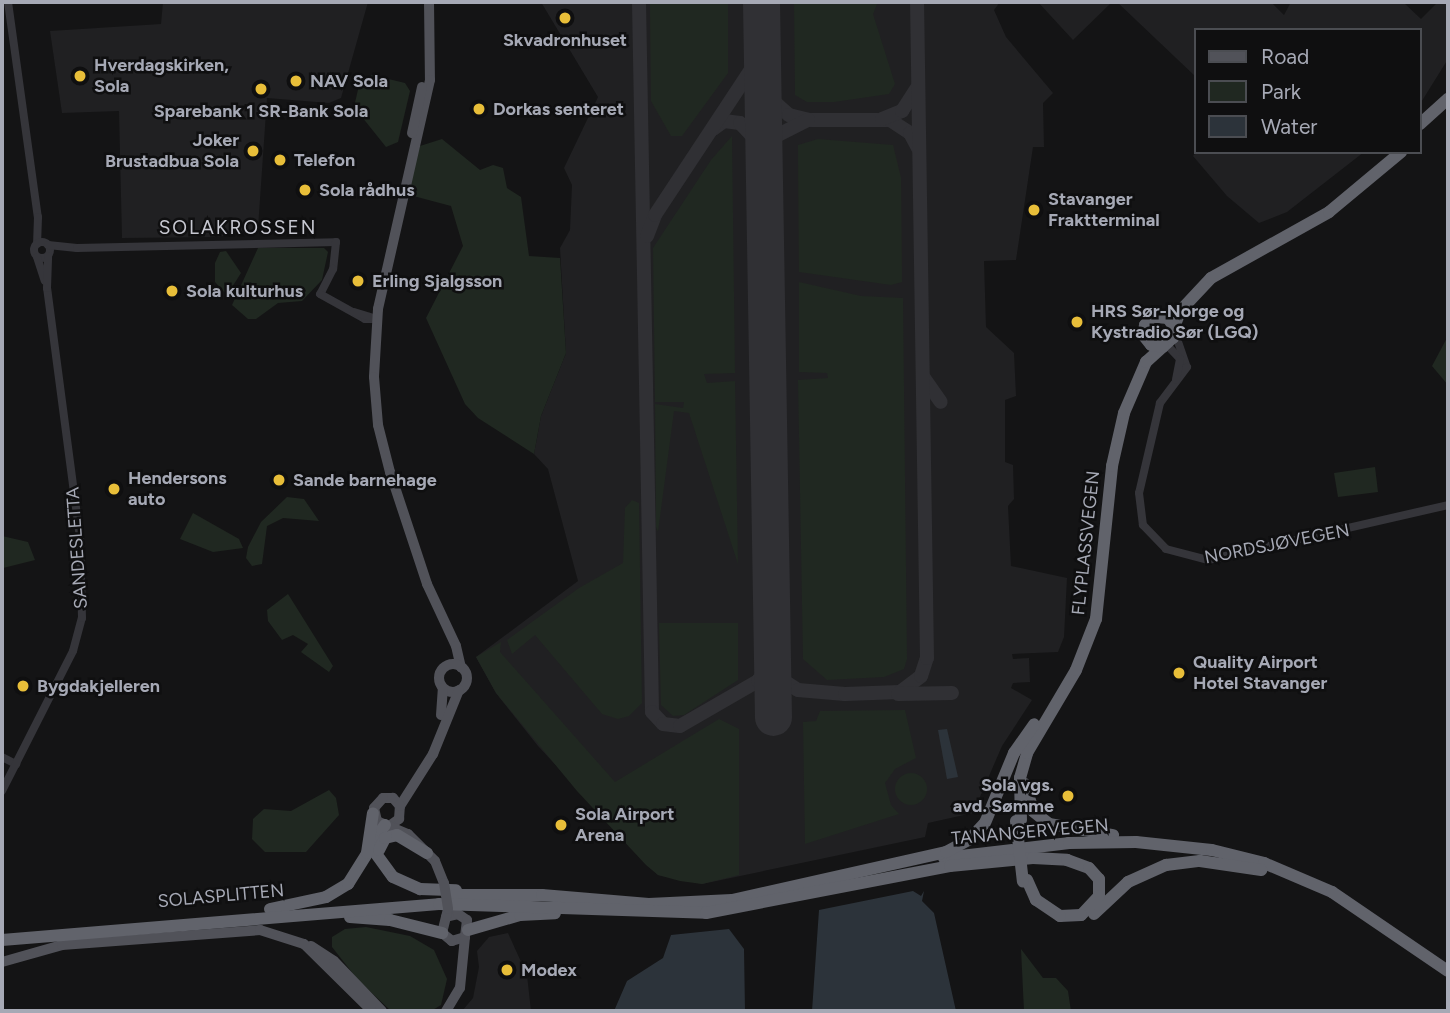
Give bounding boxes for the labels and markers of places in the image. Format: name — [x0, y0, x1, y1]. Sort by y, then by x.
marker: Skvadronhuset — [557, 10, 573, 26]
place label: Skvadronhuset — [503, 29, 627, 51]
place label: Hverdagskirken, Sola — [94, 55, 229, 98]
marker: Hverdagskirken, Sola — [72, 68, 88, 84]
place label: NAV Sola — [310, 70, 388, 92]
marker: NAV Sola — [288, 73, 304, 89]
marker: Sparebank 1 SR-Bank Sola — [253, 81, 269, 97]
place label: Dorkas senteret — [493, 98, 624, 120]
place label: Sparebank 1 SR-Bank Sola — [154, 100, 368, 122]
marker: Dorkas senteret — [471, 101, 487, 117]
place label: Joker Brustadbua Sola — [105, 130, 239, 172]
marker: Joker Brustadbua Sola — [245, 143, 261, 159]
place label: Telefon — [294, 149, 355, 171]
marker: Telefon — [272, 152, 288, 168]
place label: Sola rådhus — [319, 179, 415, 201]
marker: Sola rådhus — [297, 182, 313, 198]
place label: Stavanger Fraktterminal — [1048, 189, 1160, 232]
marker: Stavanger Fraktterminal — [1026, 202, 1042, 218]
place label: Erling Sjalgsson — [372, 270, 502, 292]
marker: Erling Sjalgsson — [350, 273, 366, 289]
place label: Sola kulturhus — [186, 280, 303, 302]
marker: Sola kulturhus — [164, 283, 180, 299]
place label: HRS Sør-Norge og Kystradio Sør (LGQ) — [1091, 301, 1258, 344]
marker: HRS Sør-Norge og Kystradio Sør (LGQ) — [1069, 314, 1085, 330]
place label: Hendersons auto — [128, 468, 227, 510]
place label: Sande barnehage — [293, 469, 437, 491]
marker: Sande barnehage — [271, 472, 287, 488]
marker: Hendersons auto — [106, 481, 122, 497]
place label: Quality Airport Hotel Stavanger — [1193, 652, 1327, 694]
marker: Quality Airport Hotel Stavanger — [1171, 665, 1187, 681]
place label: Bygdakjelleren — [37, 675, 160, 697]
marker: Bygdakjelleren — [15, 678, 31, 694]
place label: Sola vgs. avd. Sømme — [953, 775, 1054, 818]
marker: Sola vgs. avd. Sømme — [1060, 788, 1076, 804]
place label: Sola Airport Arena — [575, 804, 674, 846]
marker: Sola Airport Arena — [553, 817, 569, 833]
place label: Modex — [521, 959, 577, 981]
marker: Modex — [499, 962, 515, 978]

